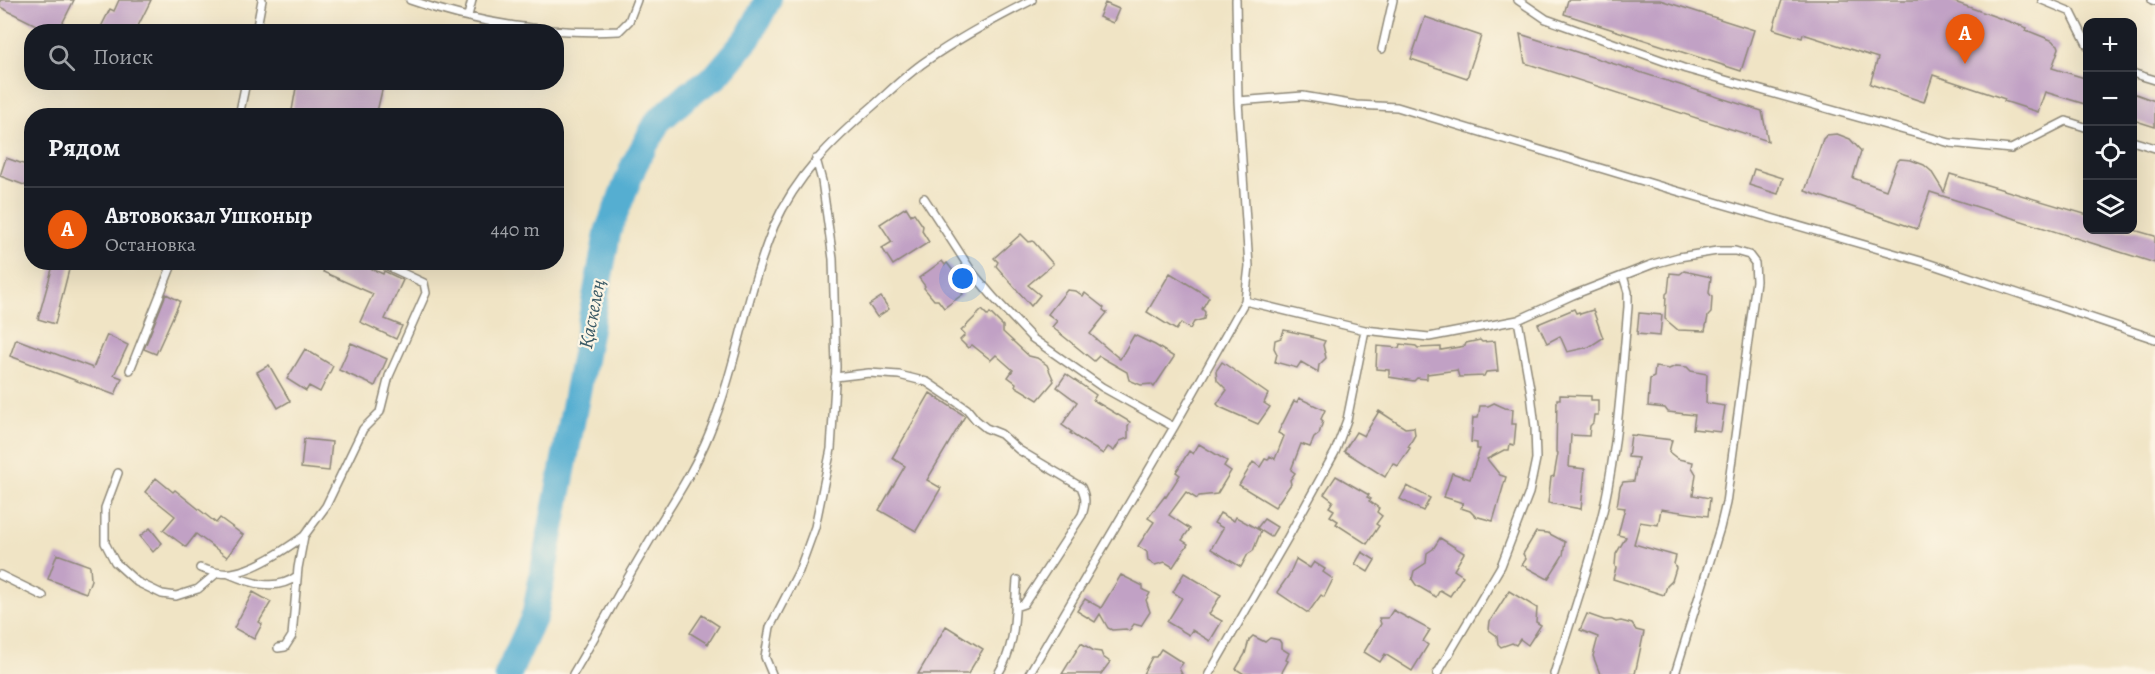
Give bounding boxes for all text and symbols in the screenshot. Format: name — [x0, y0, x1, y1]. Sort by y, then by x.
pin: A — [1946, 14, 1984, 64]
map controls — [2083, 18, 2137, 234]
button: + — [2083, 18, 2137, 72]
search box — [24, 24, 564, 90]
icon: search — [45, 41, 78, 74]
text: Поиск — [93, 42, 153, 72]
button: − — [2083, 72, 2137, 126]
button: locate — [2083, 126, 2137, 180]
text: Рядом — [48, 130, 120, 165]
button: layers — [2083, 180, 2137, 234]
text: Автовокзал Ушконыр — [105, 201, 312, 231]
text: A — [61, 216, 74, 243]
text: 440 m — [491, 216, 540, 243]
text: Остановка — [105, 231, 196, 258]
your location — [948, 264, 977, 293]
water label: Қаскелең — [572, 277, 612, 351]

